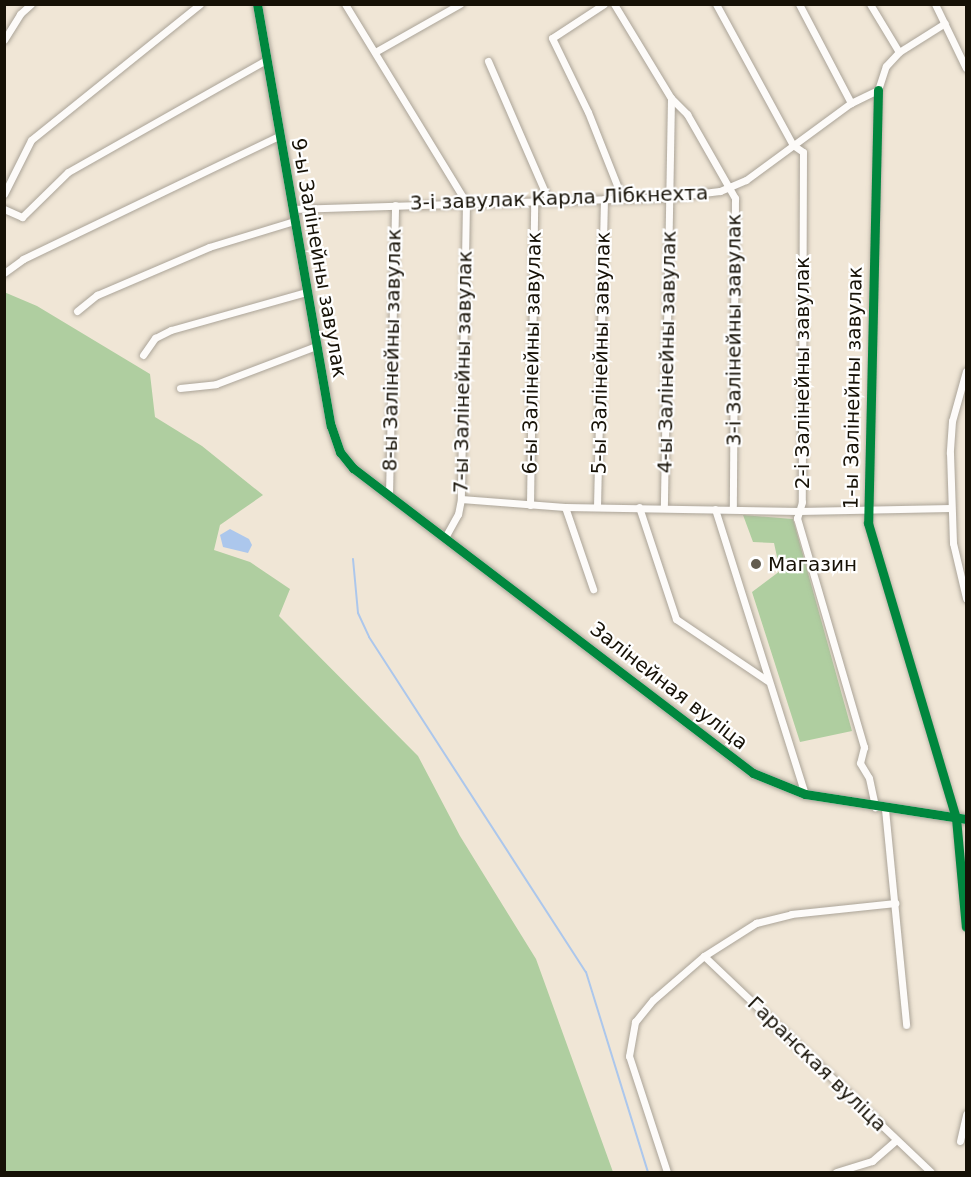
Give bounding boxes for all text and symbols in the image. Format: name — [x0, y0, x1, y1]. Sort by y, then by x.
street label: 9-ы Залінейны завулак — [286, 136, 352, 380]
street label: 3-і завулак Карла Лібкнехта — [409, 181, 709, 215]
street label: 3-і Залінейны завулак — [722, 214, 746, 446]
street label: 8-ы Залінейны завулак — [378, 228, 406, 472]
street label: 4-ы Залінейны завулак — [653, 230, 681, 474]
street label: 6-ы Залінейны завулак — [518, 231, 546, 475]
street label: 5-ы Залінейны завулак — [587, 231, 615, 475]
street label: 7-ы Залінейны завулак — [449, 250, 477, 494]
street label: 2-і Залінейны завулак — [790, 257, 814, 489]
street label: 1-ы Залінейны завулак — [839, 266, 867, 510]
place label: Магазин — [768, 552, 857, 576]
marker: Магазин — [749, 557, 763, 571]
street label: Залінейная вуліца — [585, 617, 753, 755]
street label: Гаранская вуліца — [742, 991, 892, 1137]

